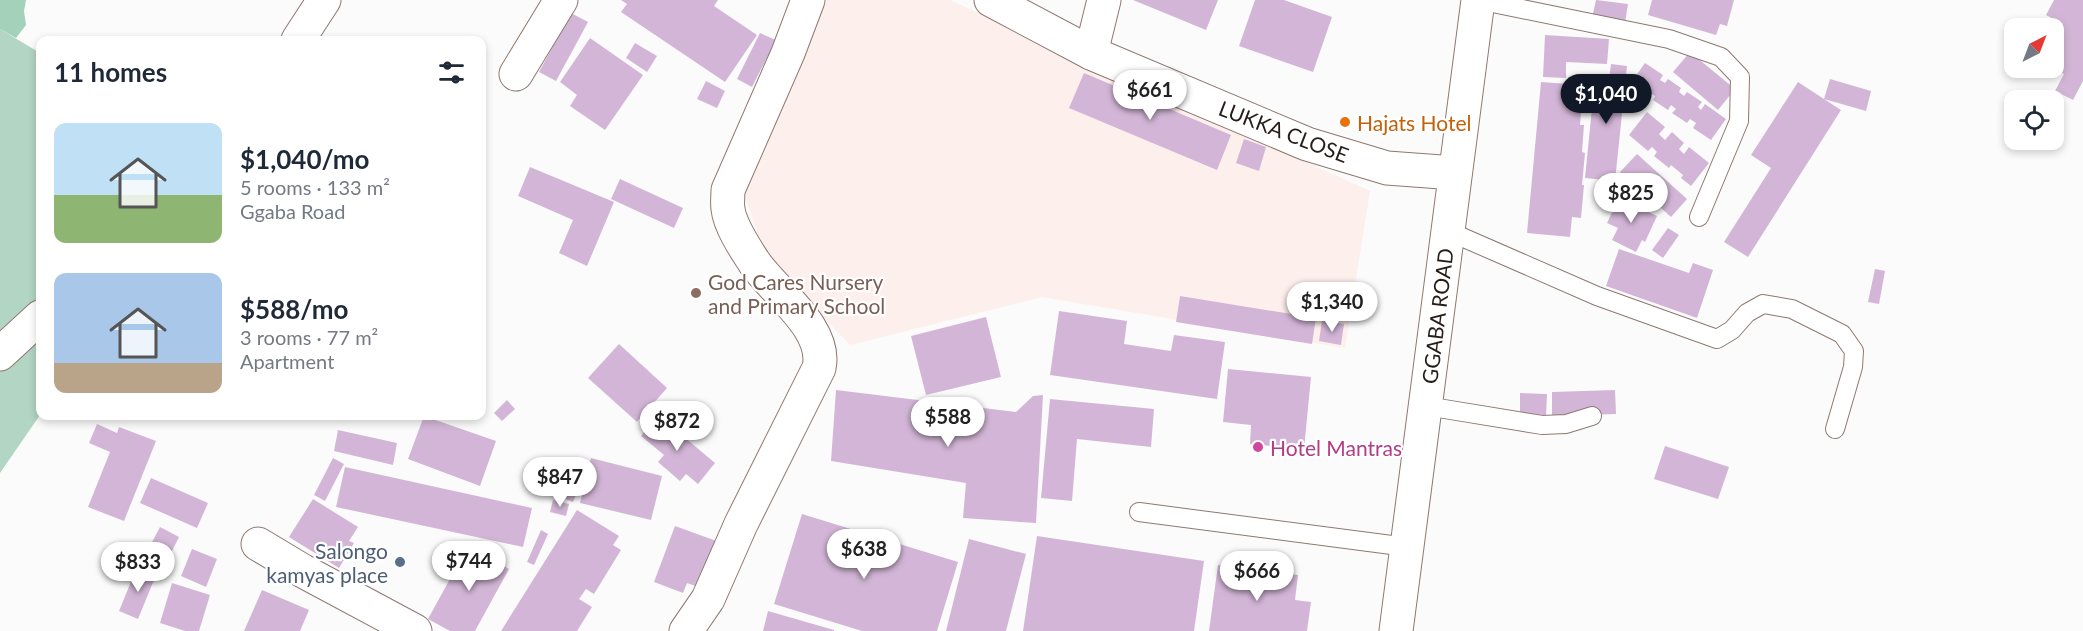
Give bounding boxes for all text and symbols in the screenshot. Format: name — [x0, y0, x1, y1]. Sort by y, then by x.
north arrow — [2004, 18, 2064, 78]
map controls — [2004, 18, 2064, 150]
text: 11 homes — [54, 56, 167, 88]
icon: filters — [435, 56, 468, 89]
pin: $661 — [1114, 70, 1186, 121]
pin: $1,040 — [1557, 74, 1655, 125]
text: $661 — [1127, 77, 1173, 101]
text: $1,040 — [1575, 81, 1637, 105]
button: locate — [2004, 90, 2064, 150]
street label: LUKKA CLOSE — [1216, 95, 1352, 167]
place label: Hajats Hotel — [1357, 110, 1471, 135]
marker: Hajats Hotel — [1338, 115, 1352, 129]
text: $1,040/mo — [240, 143, 370, 175]
icon: home — [102, 147, 174, 219]
pin: $825 — [1595, 173, 1667, 224]
text: 5 rooms · 133 m² — [240, 175, 390, 199]
text: $825 — [1608, 180, 1654, 204]
text: Ggaba Road — [240, 199, 345, 223]
street label: GGABA ROAD — [1416, 247, 1458, 385]
place label: God Cares Nursery and Primary School — [708, 269, 885, 318]
pin: $1,340 — [1283, 282, 1381, 333]
marker: God Cares Nursery and Primary School — [689, 286, 703, 300]
text: $1,340 — [1301, 289, 1363, 313]
text: $588/mo — [240, 293, 348, 325]
icon: home — [102, 297, 174, 369]
text: 3 rooms · 77 m² — [240, 325, 378, 349]
text: Apartment — [240, 349, 334, 373]
pin: $588 — [912, 397, 984, 448]
pin: $872 — [641, 401, 713, 452]
text: $588 — [925, 404, 971, 428]
text: $872 — [654, 408, 700, 432]
place label: Hotel Mantras — [1270, 435, 1402, 460]
marker: Hotel Mantras — [1251, 440, 1265, 454]
pin: $847 — [524, 457, 596, 508]
text: $847 — [537, 464, 583, 488]
pin: $638 — [828, 529, 900, 580]
text: $638 — [841, 536, 887, 560]
place label: Salongo kamyas place — [266, 538, 388, 587]
pin: $744 — [433, 541, 505, 592]
pin: $833 — [102, 542, 174, 593]
text: $744 — [446, 548, 492, 572]
text: $833 — [115, 549, 161, 573]
pin: $666 — [1221, 551, 1293, 602]
marker: Salongo kamyas place — [393, 555, 407, 569]
text: $666 — [1234, 558, 1280, 582]

